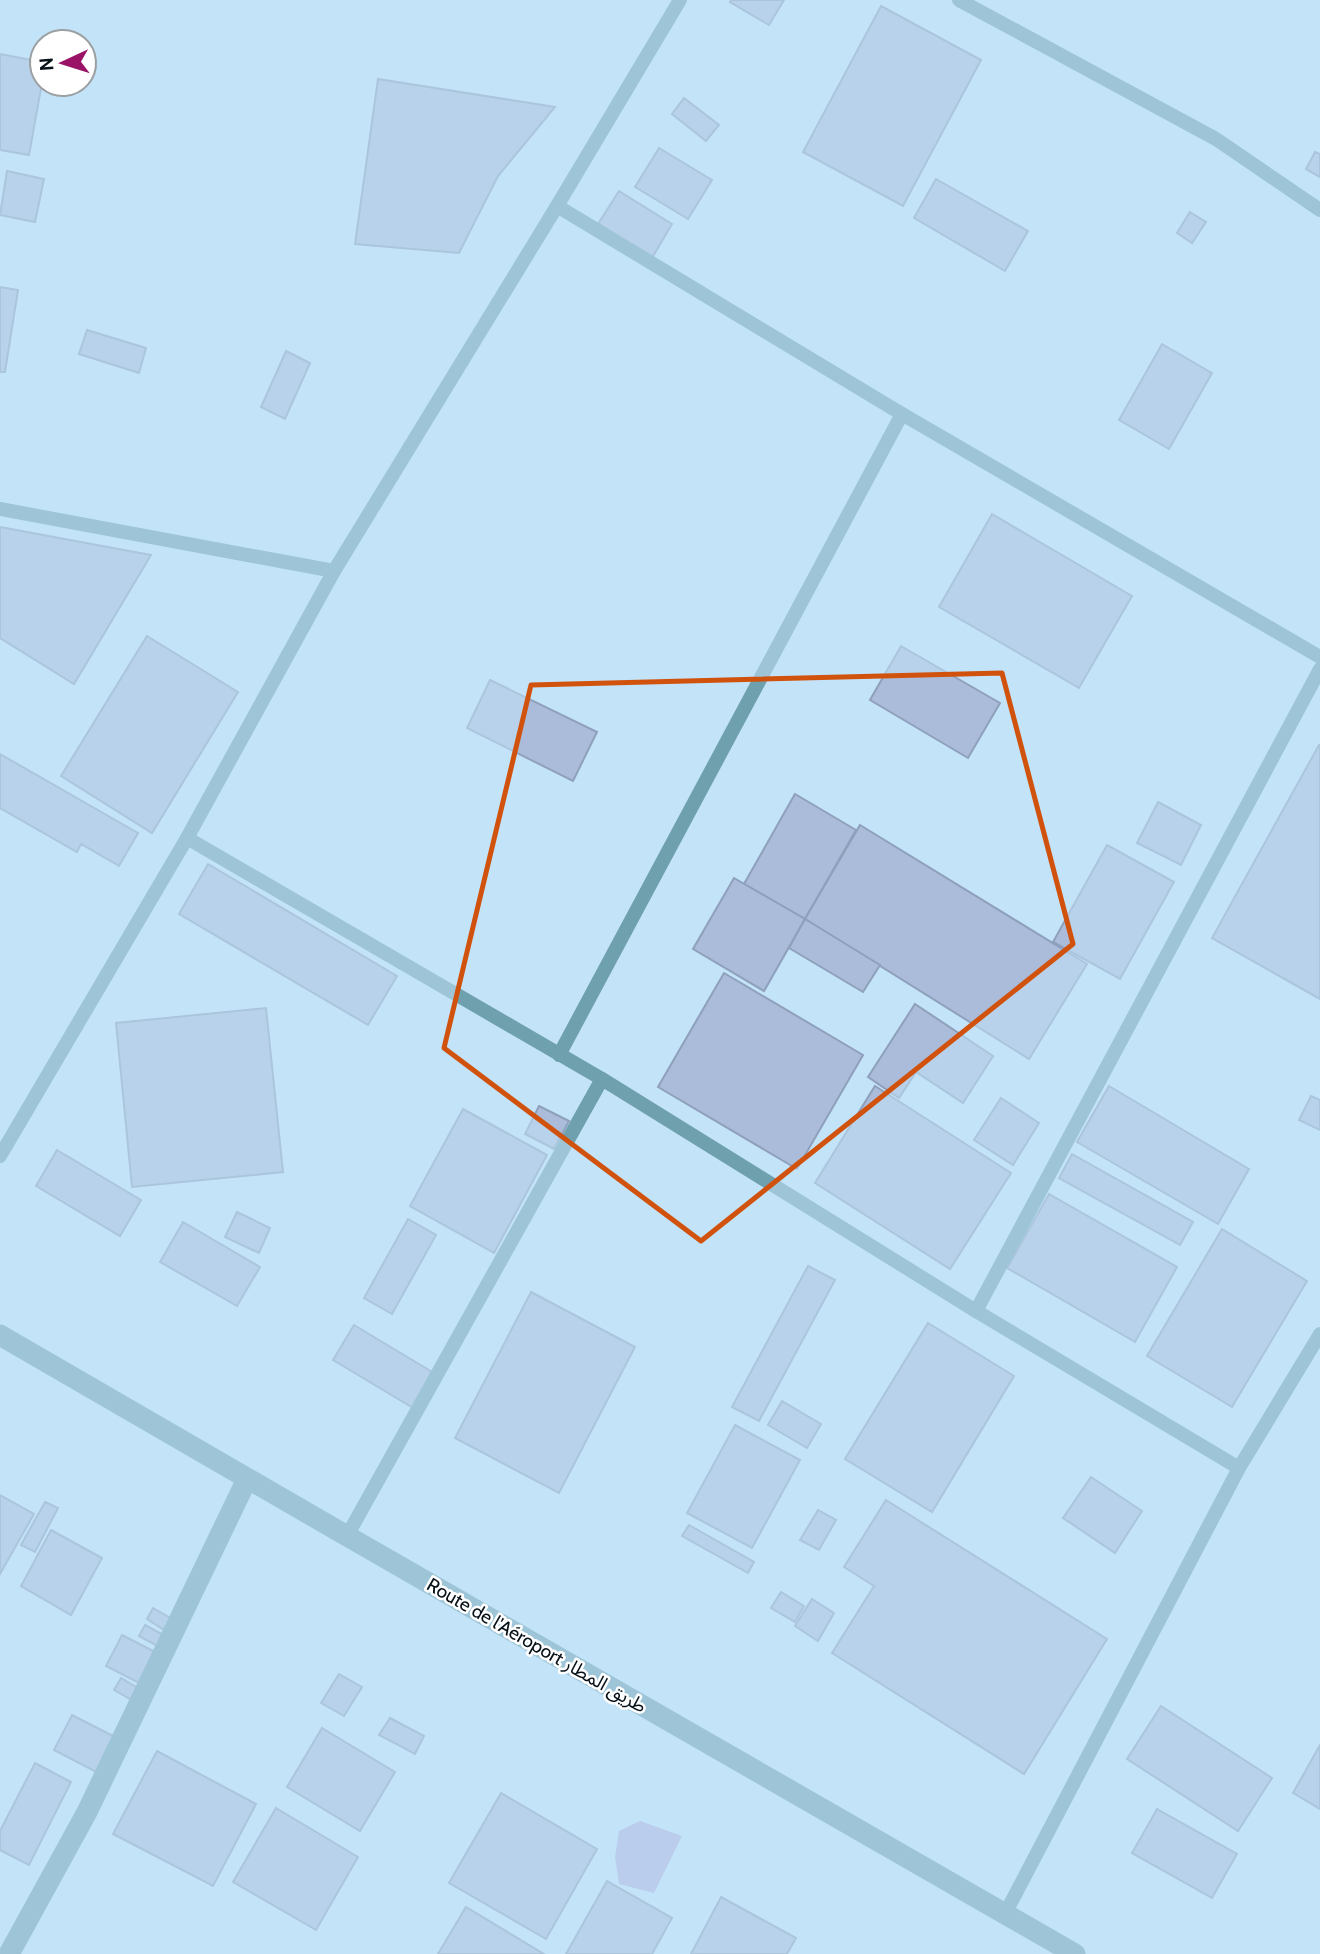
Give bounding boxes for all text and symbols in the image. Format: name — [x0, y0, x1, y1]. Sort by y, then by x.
north arrow — [28, 28, 98, 98]
text: N — [35, 57, 58, 72]
street label: Route de l'Aéroport طريق المطار — [423, 1573, 651, 1718]

